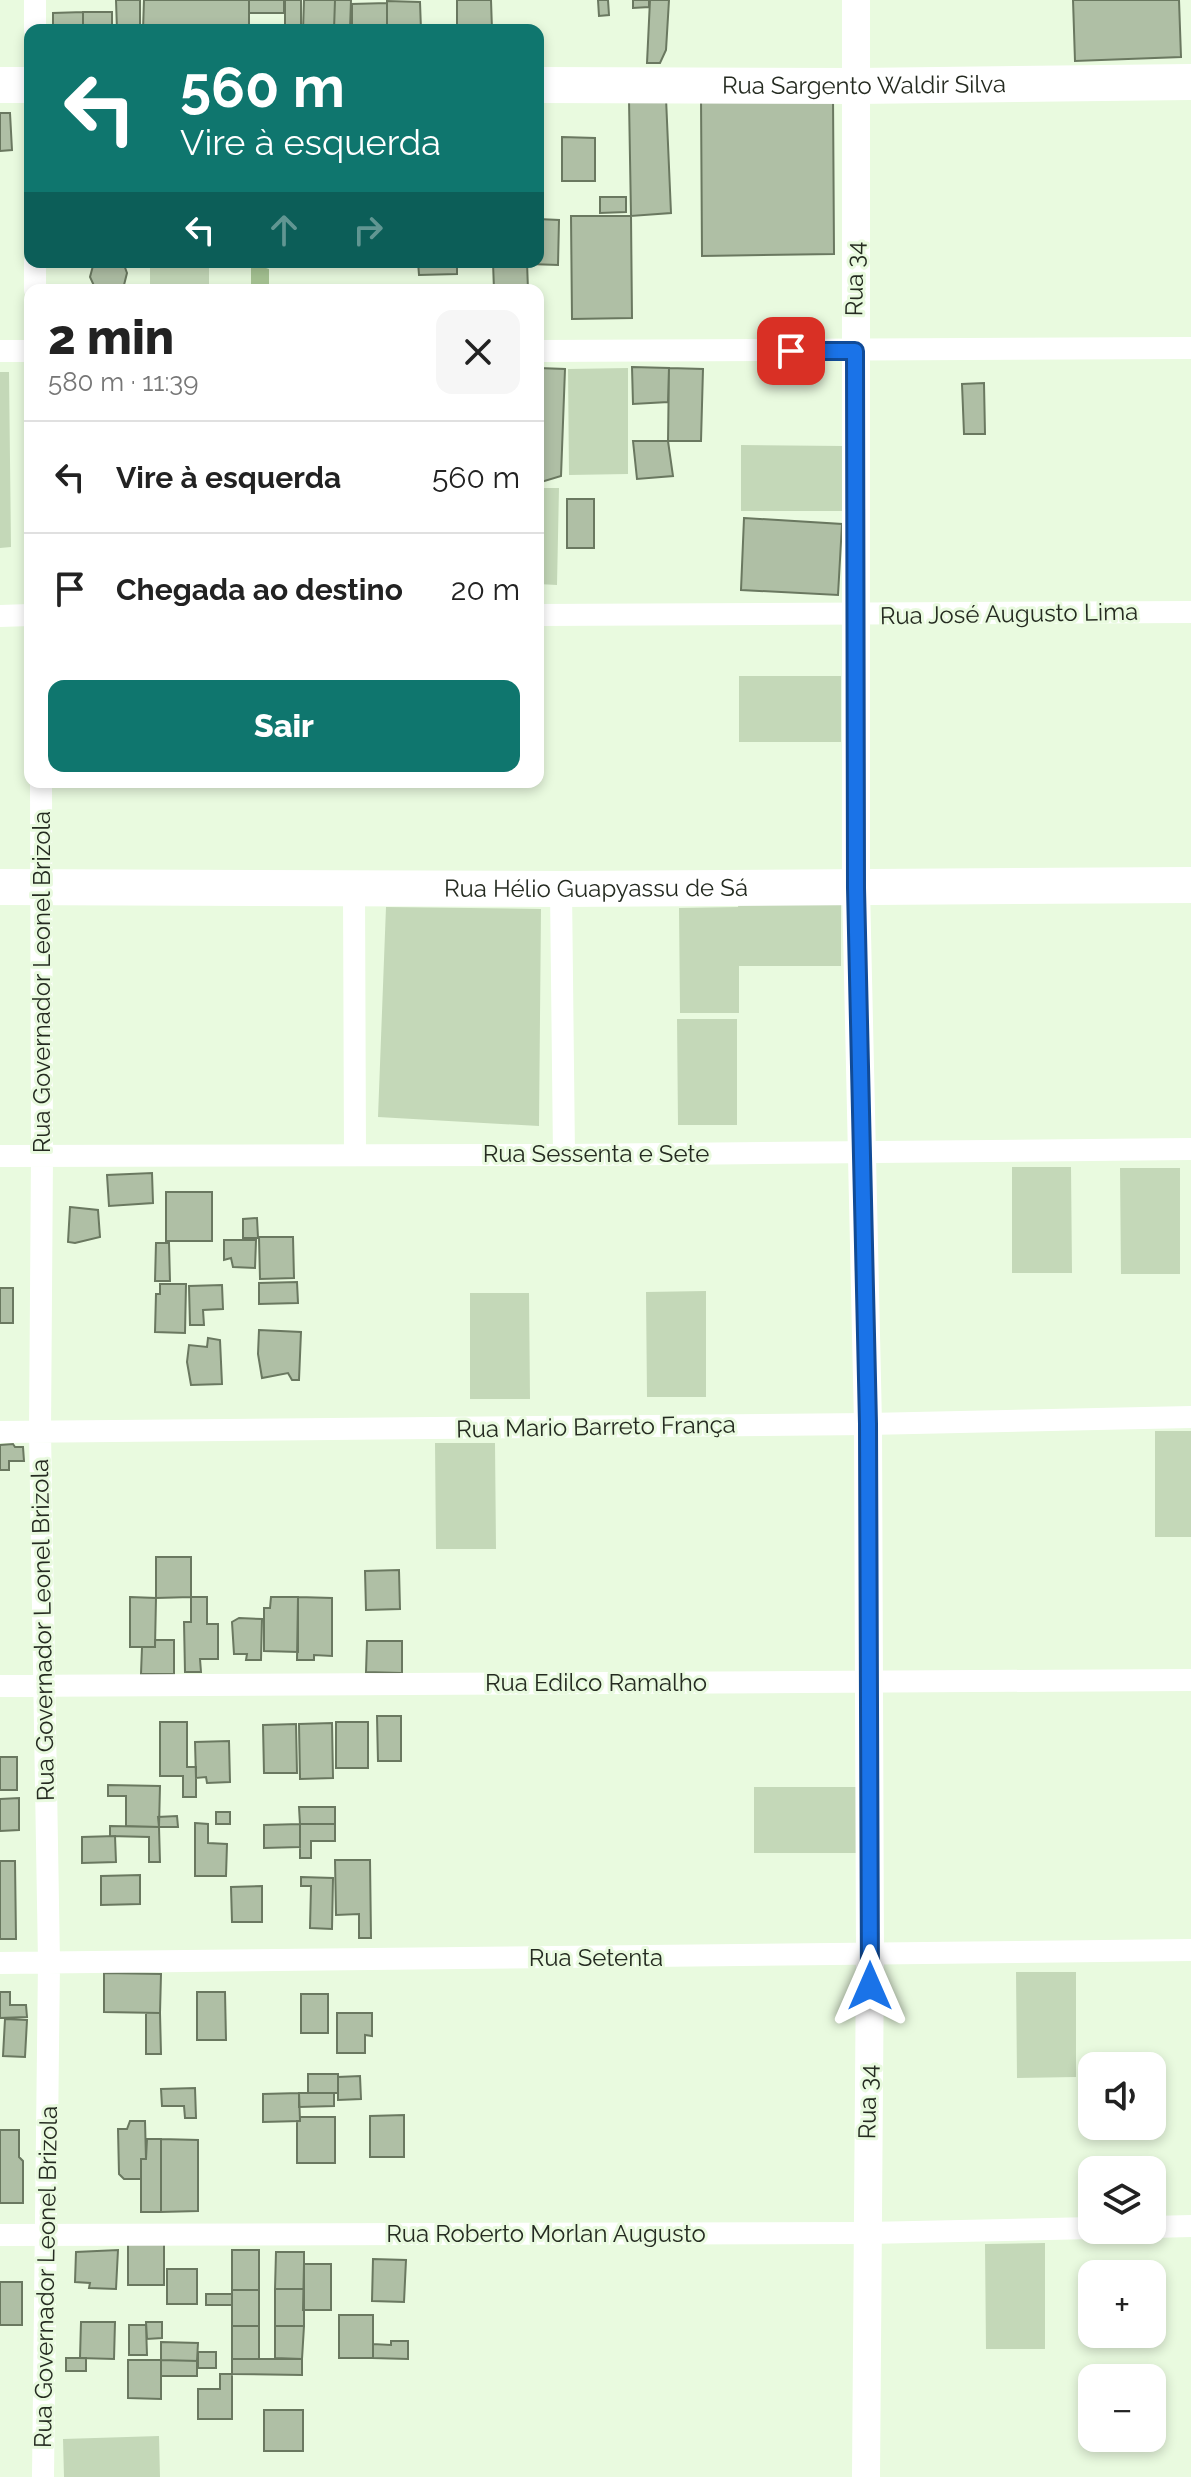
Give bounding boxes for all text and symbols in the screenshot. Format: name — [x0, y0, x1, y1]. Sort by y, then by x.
text: 560 m — [180, 54, 345, 120]
icon: left — [48, 56, 152, 160]
street label: Rua Sargento Waldir Silva — [722, 69, 1006, 100]
text: Vire à esquerda — [180, 121, 441, 163]
icon: left — [178, 208, 222, 252]
icon: ahead — [262, 208, 306, 252]
icon: right — [346, 208, 390, 252]
street label: Rua 34 — [839, 241, 870, 317]
text: 2 min — [48, 309, 174, 365]
button: close — [436, 310, 520, 394]
pin — [757, 317, 825, 385]
icon: arrive — [769, 329, 813, 373]
text: 580 m · 11:39 — [48, 367, 198, 397]
icon: left — [48, 455, 92, 499]
text: Vire à esquerda — [116, 460, 341, 495]
text: 560 m — [432, 460, 520, 495]
icon: arrive — [48, 567, 92, 611]
text: Chegada ao destino — [116, 572, 403, 607]
text: 20 m — [451, 572, 520, 607]
street label: Rua José Augusto Lima — [880, 597, 1138, 630]
button: Sair — [48, 680, 520, 772]
street label: Rua Governador Leonel Brizola — [27, 811, 56, 1153]
street label: Rua Hélio Guapyassu de Sá — [444, 873, 748, 903]
street label: Rua Sessenta e Sete — [483, 1139, 709, 1168]
street label: Rua Mario Barreto França — [456, 1410, 736, 1443]
street label: Rua Governador Leonel Brizola — [25, 1459, 60, 1801]
street label: Rua Edilco Ramalho — [485, 1668, 707, 1697]
street label: Rua Setenta — [529, 1943, 663, 1972]
position arrow — [828, 1944, 912, 2028]
map controls — [1078, 2052, 1166, 2452]
button: sound — [1078, 2052, 1166, 2140]
street label: Rua 34 — [852, 2064, 883, 2140]
street label: Rua Governador Leonel Brizola — [28, 2106, 63, 2448]
button: layers — [1078, 2156, 1166, 2244]
street label: Rua Roberto Morlan Augusto — [386, 2219, 706, 2248]
button: + — [1078, 2260, 1166, 2348]
button: − — [1078, 2364, 1166, 2452]

